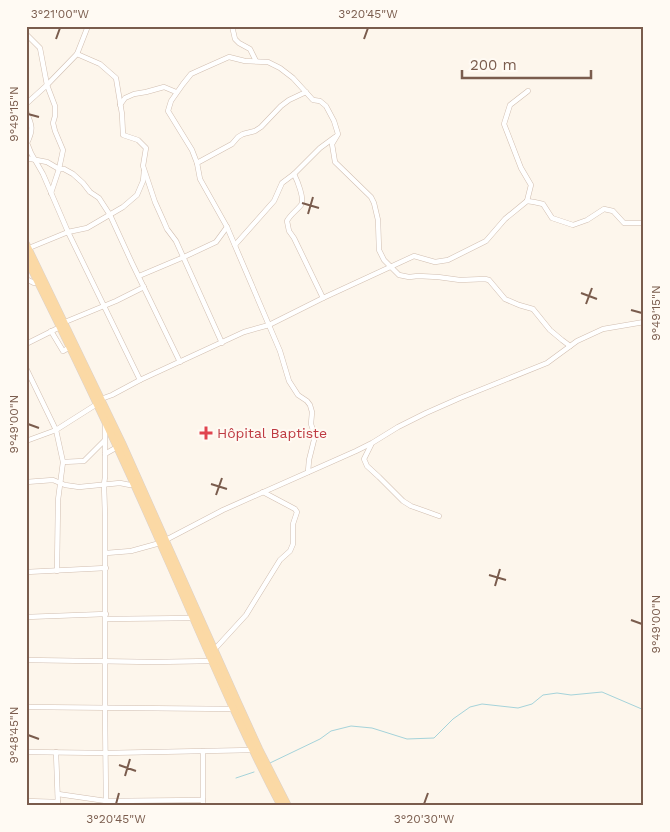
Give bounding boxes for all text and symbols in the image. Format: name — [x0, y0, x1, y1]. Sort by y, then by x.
text: 3°21'00"W — [31, 7, 90, 21]
text: 3°20'45"W — [338, 7, 398, 21]
scale bar — [462, 48, 591, 80]
text: 200 m — [470, 56, 517, 74]
text: 9°49'15"N — [7, 86, 21, 142]
text: 9°49'15"N — [649, 285, 663, 341]
text: 9°49'00"N — [7, 395, 21, 453]
place label: Hôpital Baptiste — [217, 425, 327, 441]
marker: Hôpital Baptiste — [199, 426, 213, 440]
text: 9°49'00"N — [649, 595, 663, 653]
text: 9°48'45"N — [7, 706, 21, 764]
text: 3°20'45"W — [86, 812, 146, 826]
text: 3°20'30"W — [394, 812, 455, 826]

